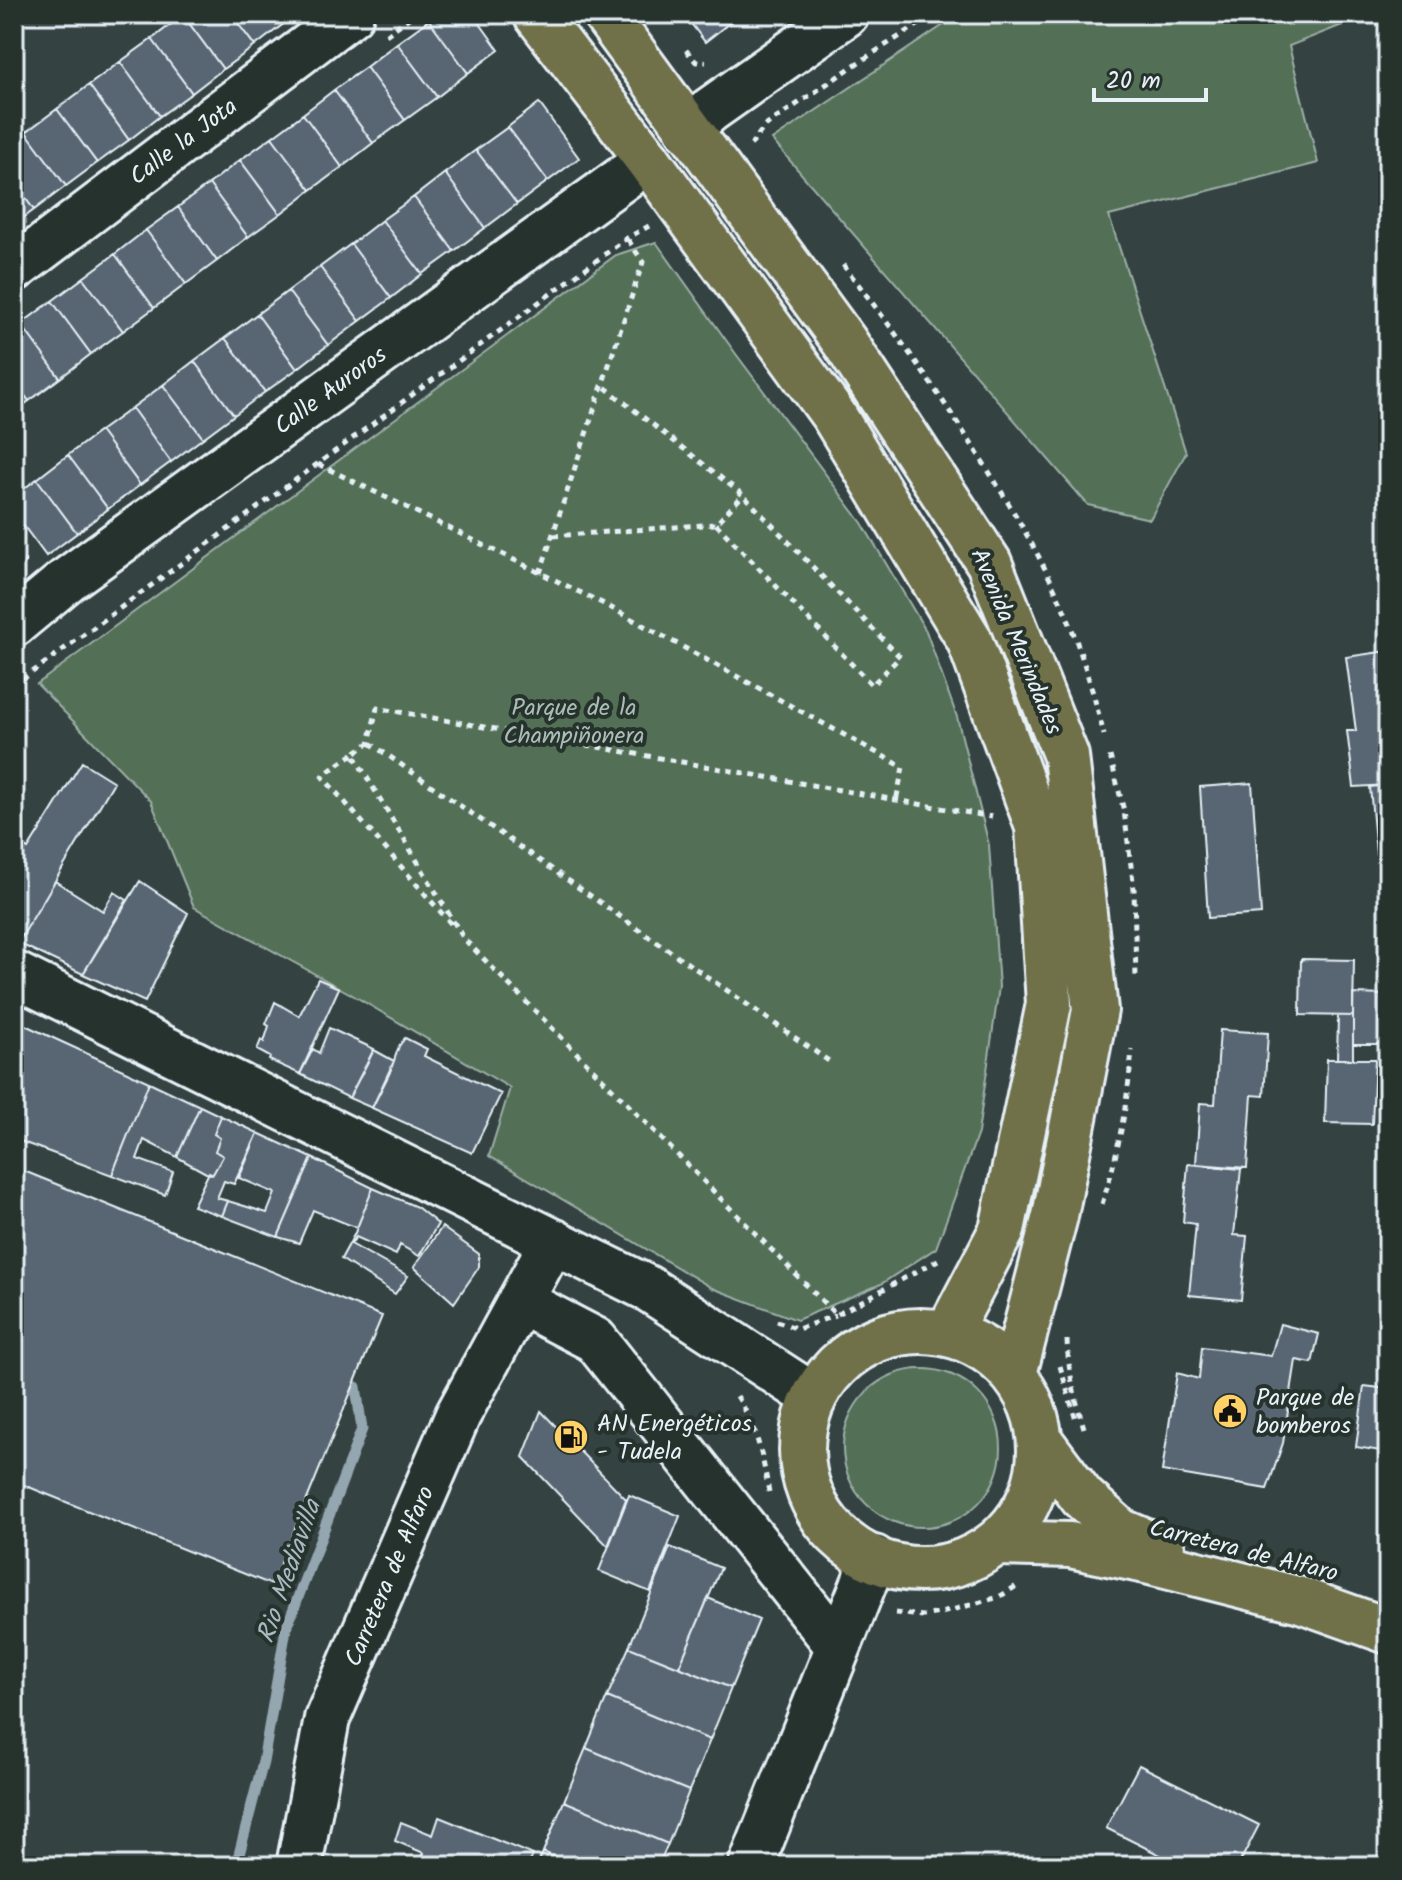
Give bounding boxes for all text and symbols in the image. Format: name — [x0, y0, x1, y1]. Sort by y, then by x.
scale bar — [1094, 52, 1206, 102]
text: 20 m — [1106, 62, 1161, 101]
street label: Calle la Jota — [121, 88, 246, 196]
street label: Calle Auroros — [266, 337, 396, 446]
street label: Avenida Merindades — [959, 542, 1073, 741]
park label: Parque de la Champiñonera — [503, 689, 645, 756]
place label: Parque de bomberos — [1256, 1379, 1355, 1446]
public building icon: Parque de bomberos — [1211, 1392, 1249, 1430]
place label: AN Energéticos - Tudela — [597, 1405, 752, 1472]
fuel station icon: AN Energéticos - Tudela — [552, 1418, 590, 1456]
street label: Carretera de Alfaro — [335, 1480, 446, 1673]
water label: Rio Mediavilla — [246, 1493, 335, 1649]
street label: Carretera de Alfaro — [1145, 1509, 1342, 1594]

